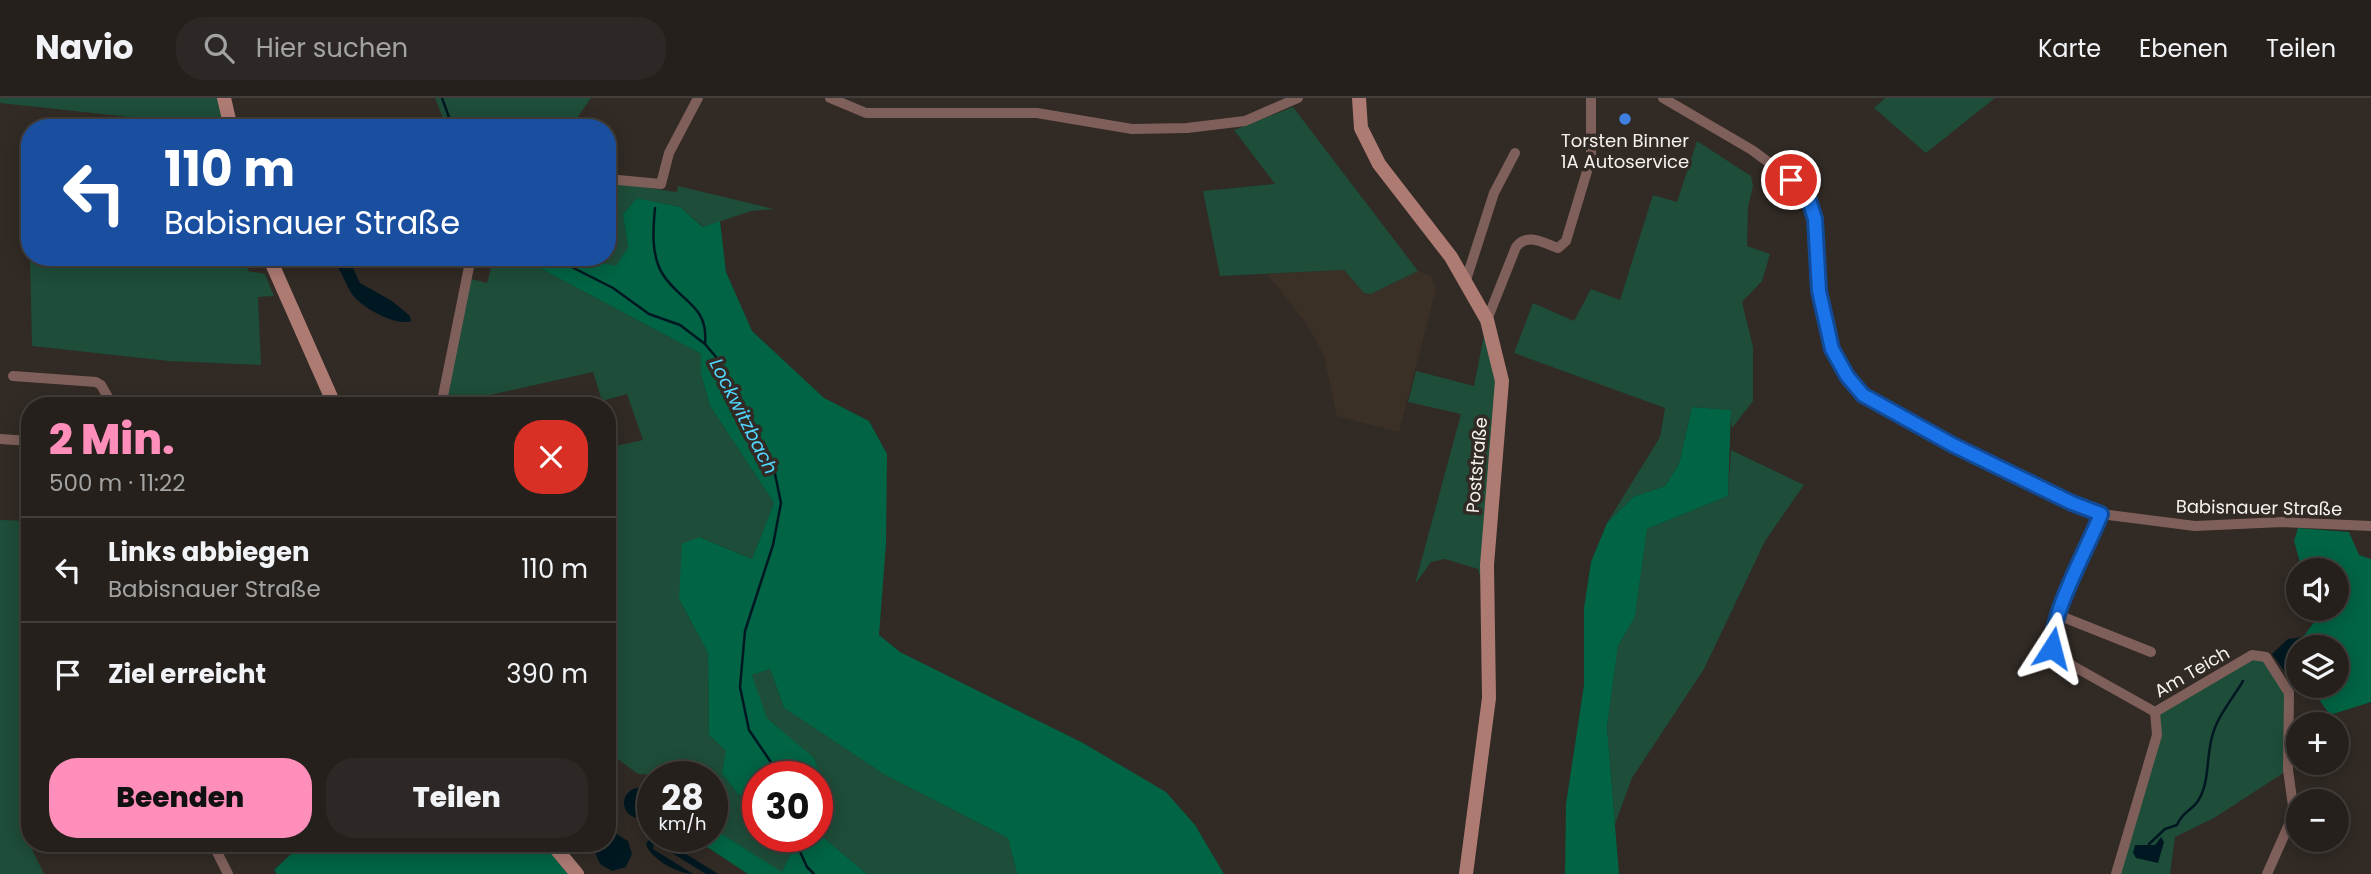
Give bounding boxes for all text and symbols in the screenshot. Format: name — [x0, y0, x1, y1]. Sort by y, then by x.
search box — [176, 17, 666, 80]
text: Navio — [35, 24, 134, 71]
icon: search — [200, 29, 238, 67]
text: Hier suchen — [256, 30, 408, 66]
text: Karte — [2038, 32, 2101, 65]
text: Ebenen — [2139, 32, 2228, 65]
text: Teilen — [2266, 32, 2336, 65]
marker: Torsten Binner 1A Autoservice — [1617, 111, 1633, 127]
place label: Torsten Binner 1A Autoservice — [1561, 128, 1689, 174]
text: 110 m — [164, 135, 295, 203]
icon: left — [49, 147, 140, 238]
pin — [1761, 150, 1821, 210]
icon: arrive — [1772, 161, 1810, 199]
text: Babisnauer Straße — [164, 200, 460, 245]
water label: Lockwitzbach — [703, 354, 784, 479]
text: 2 Min. — [49, 410, 175, 469]
street label: Poststraße — [1460, 416, 1493, 514]
button: close — [514, 420, 588, 494]
text: 500 m · 11:22 — [49, 467, 185, 499]
street label: Babisnauer Straße — [2176, 494, 2342, 521]
text: Links abbiegen — [108, 534, 310, 570]
icon: left — [49, 551, 87, 589]
text: 110 m — [521, 551, 588, 587]
map controls — [2286, 558, 2349, 852]
button: sound — [2286, 558, 2349, 621]
text: Babisnauer Straße — [108, 573, 321, 605]
position arrow — [2015, 611, 2089, 685]
button: layers — [2286, 635, 2349, 698]
street label: Am Teich — [2149, 640, 2234, 703]
icon: arrive — [49, 656, 87, 694]
text: Ziel erreicht — [108, 656, 266, 692]
text: 390 m — [506, 656, 588, 692]
button: + — [2286, 712, 2349, 775]
button: Beenden — [49, 758, 312, 838]
button: Teilen — [326, 758, 588, 838]
speed limit sign: 30 — [742, 761, 833, 852]
text: 28 — [661, 773, 704, 822]
button: − — [2286, 789, 2349, 852]
text: km/h — [659, 811, 706, 836]

